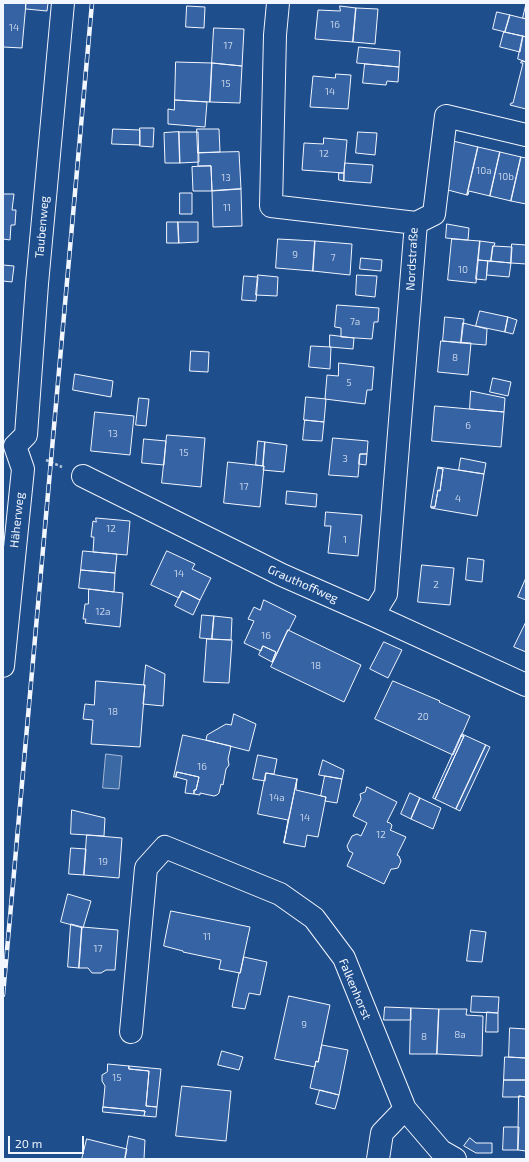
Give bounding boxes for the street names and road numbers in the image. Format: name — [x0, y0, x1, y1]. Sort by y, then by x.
street label: Taubenweg — [32, 195, 52, 259]
street label: Nordstraße — [403, 227, 421, 291]
street label: Häherweg — [7, 491, 27, 549]
street label: Grauthoffweg — [266, 562, 340, 606]
street label: Falkenhorst — [336, 956, 374, 1022]

